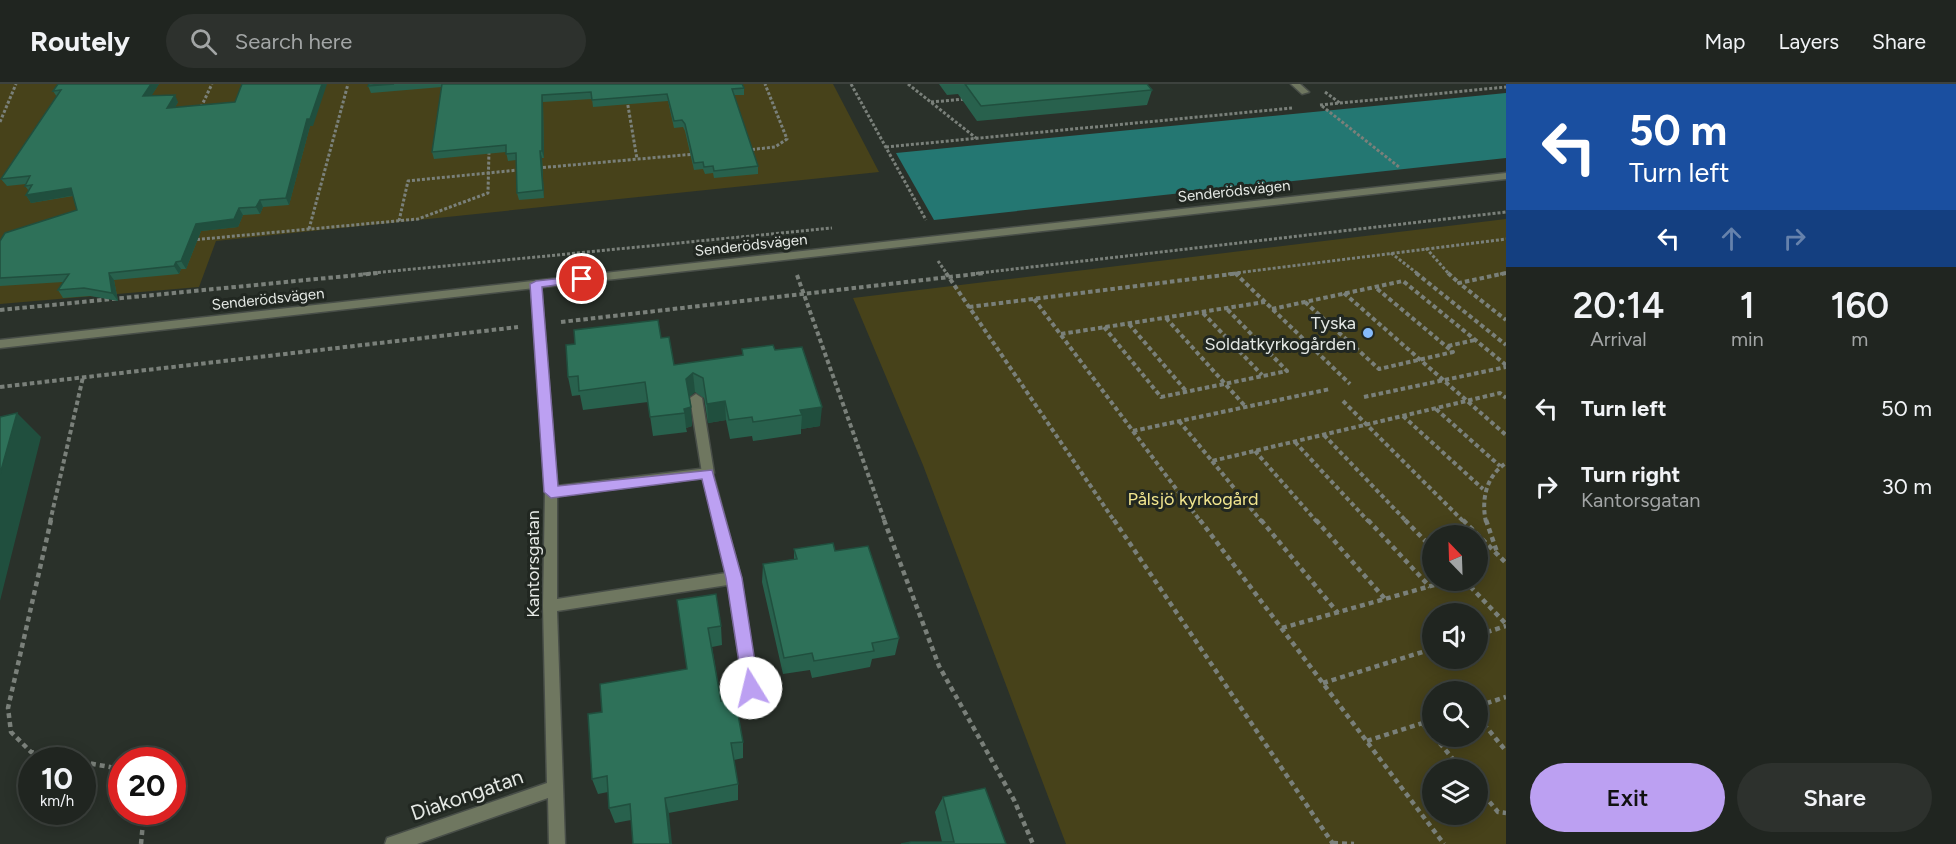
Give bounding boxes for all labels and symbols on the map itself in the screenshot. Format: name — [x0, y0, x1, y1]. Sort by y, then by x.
street label: Senderödsvägen — [1177, 176, 1291, 206]
street label: Senderödsvägen — [694, 230, 808, 260]
pin — [556, 253, 607, 304]
street label: Senderödsvägen — [211, 284, 325, 314]
place label: Tyska Soldatkyrkogården — [1205, 312, 1356, 355]
marker: Tyska Soldatkyrkogården — [1361, 326, 1375, 340]
park label: Pålsjö kyrkogård — [1127, 488, 1259, 510]
street label: Kantorsgatan — [522, 510, 544, 618]
north arrow — [1422, 525, 1488, 591]
position arrow — [719, 656, 783, 720]
speed limit sign: 20 — [108, 747, 186, 825]
street label: Diakongatan — [407, 764, 526, 825]

